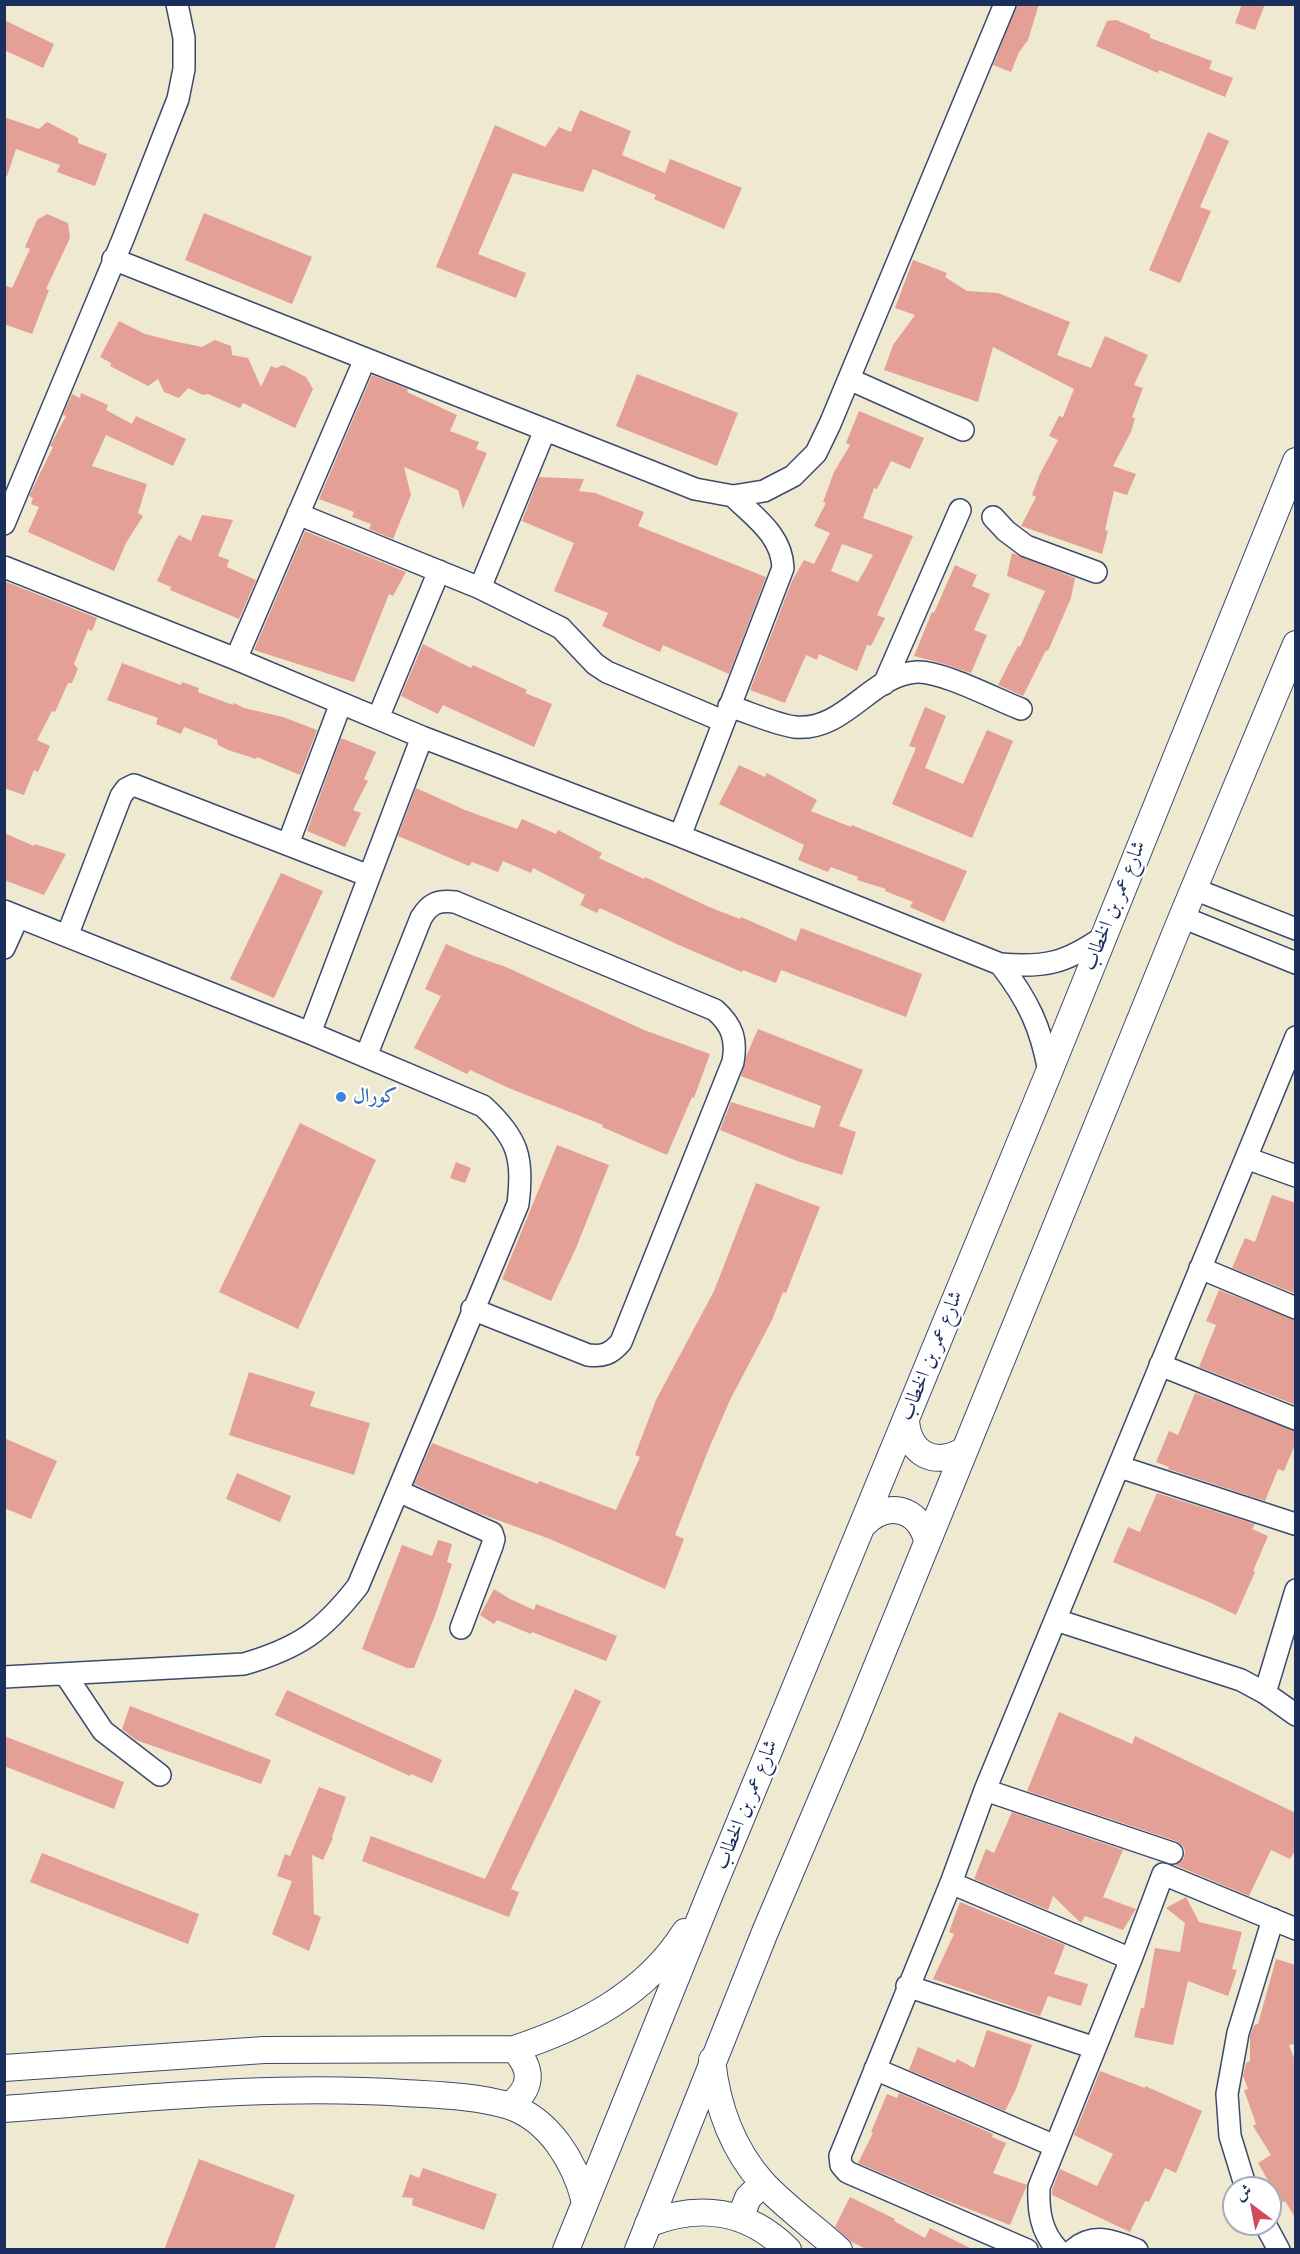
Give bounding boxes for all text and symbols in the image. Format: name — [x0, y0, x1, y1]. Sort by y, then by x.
street label: شارع عمر بن الخطاب — [1078, 838, 1152, 974]
place label: كورال — [353, 1085, 397, 1109]
marker: كورال — [334, 1090, 348, 1104]
street label: شارع عمر بن الخطاب — [895, 1288, 969, 1424]
street label: شارع عمر بن الخطاب — [710, 1737, 784, 1873]
north arrow — [1222, 2176, 1282, 2236]
text: ش — [1231, 2179, 1256, 2206]

